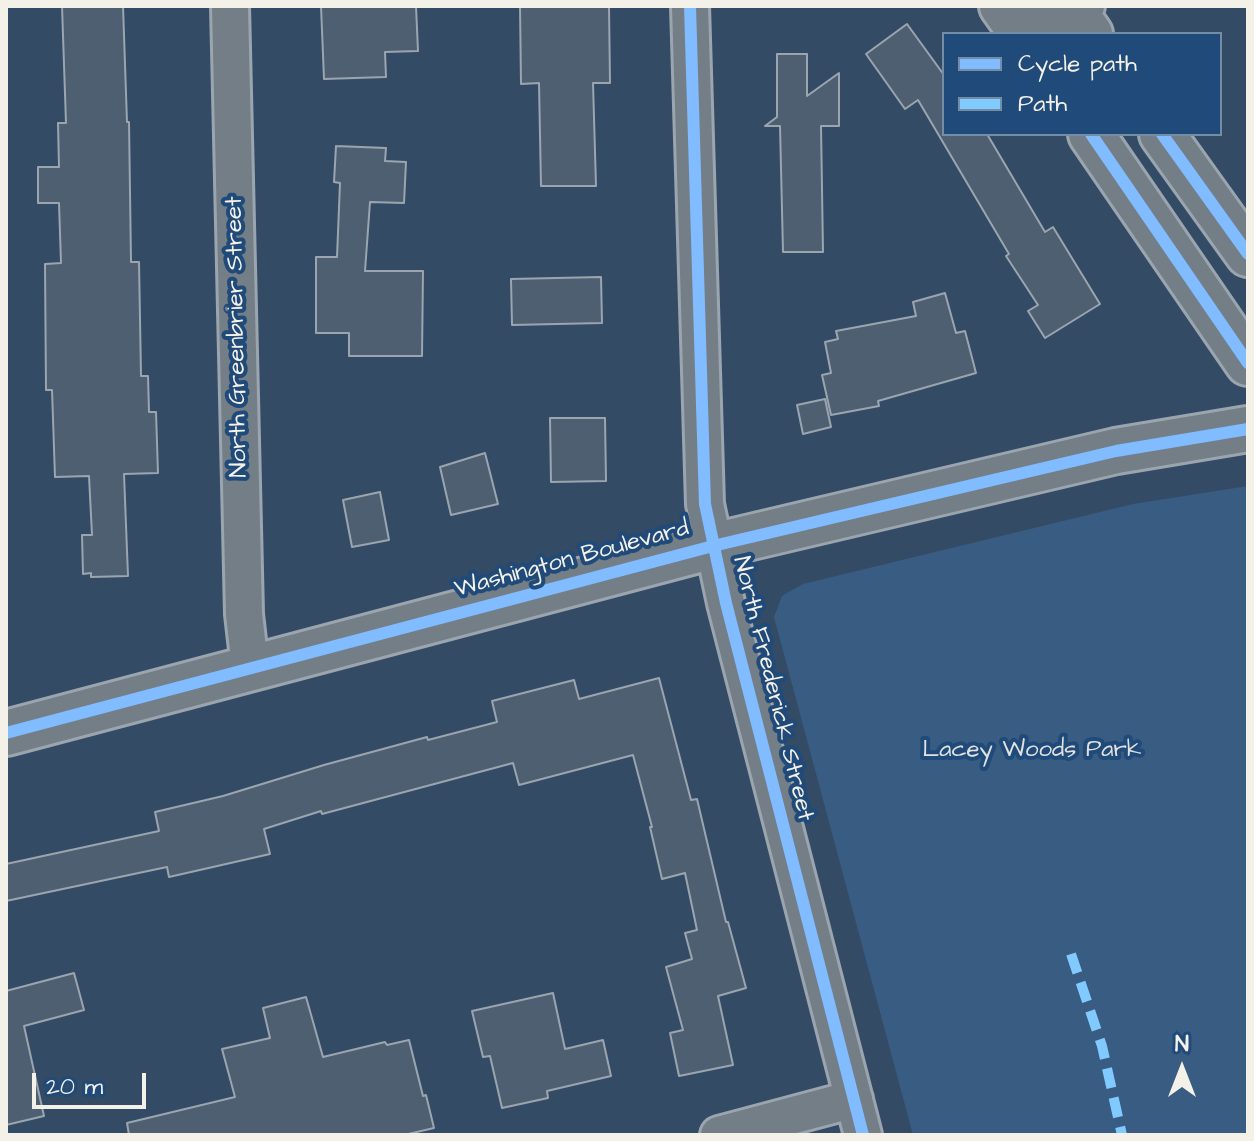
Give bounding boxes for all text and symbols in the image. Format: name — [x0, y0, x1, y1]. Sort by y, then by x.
legend — [942, 32, 1222, 136]
text: Cycle path — [1018, 47, 1137, 81]
text: Path — [1018, 87, 1067, 121]
street label: North Greenbrier Street — [221, 196, 255, 478]
street label: Washington Boulevard — [452, 515, 692, 605]
street label: North Frederick Street — [725, 554, 819, 824]
park label: Lacey Woods Park — [923, 737, 1141, 765]
north arrow — [1142, 1029, 1222, 1109]
text: N — [1175, 1029, 1189, 1060]
scale bar — [36, 1057, 150, 1107]
text: 20 m — [46, 1070, 103, 1104]

